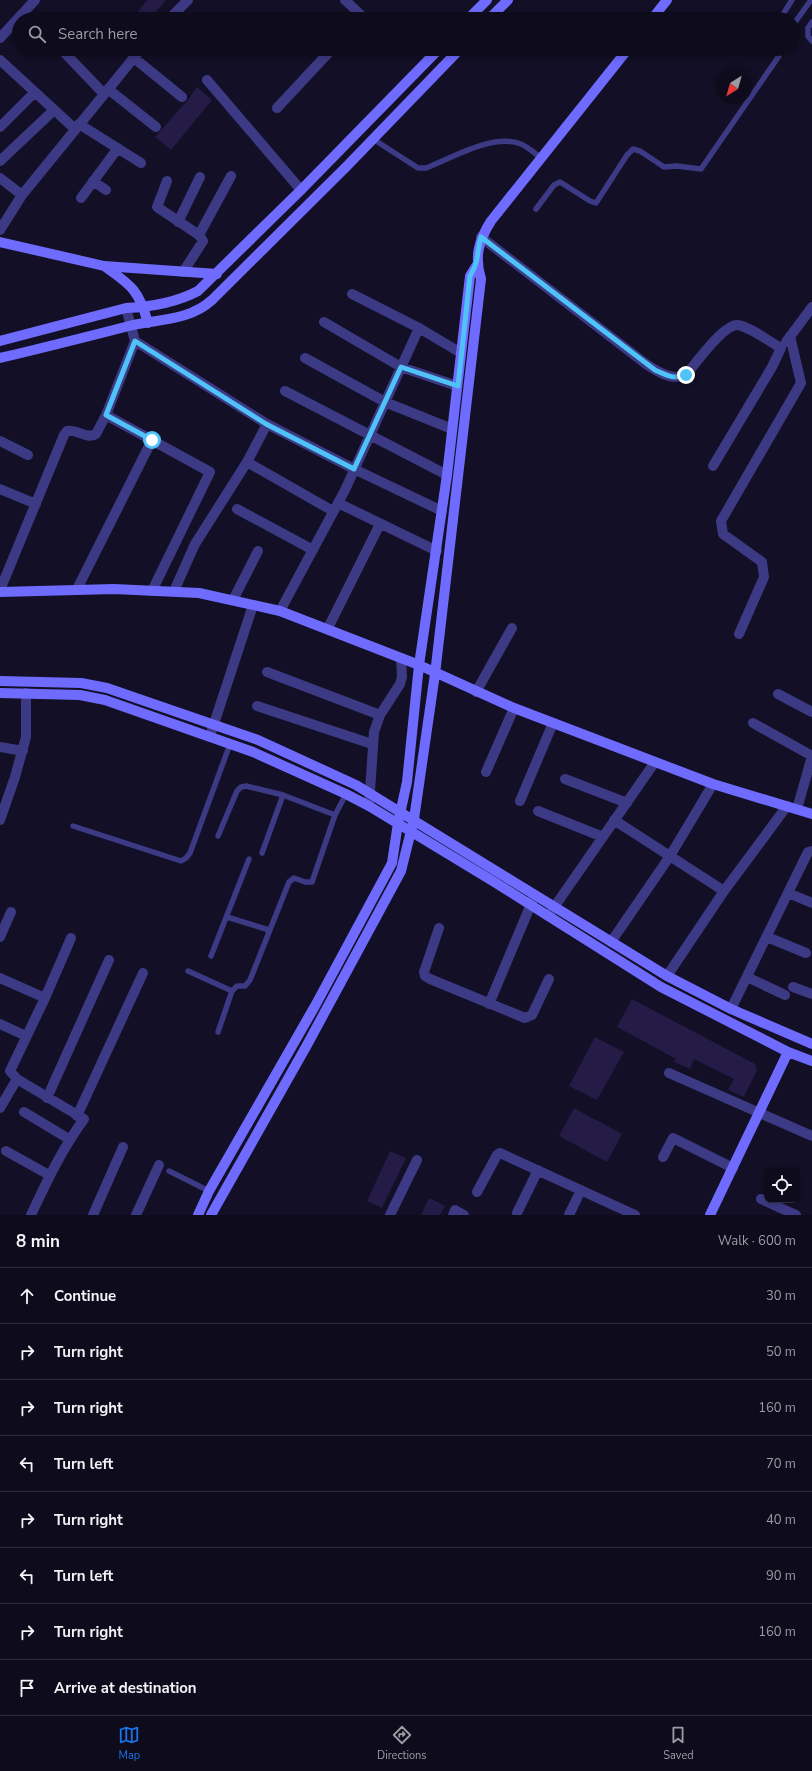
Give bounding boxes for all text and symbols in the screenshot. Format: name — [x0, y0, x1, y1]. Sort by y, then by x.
search box — [12, 12, 800, 56]
icon: search — [26, 23, 48, 45]
text: Search here — [58, 24, 138, 44]
north arrow — [716, 68, 752, 104]
route end — [677, 366, 695, 384]
route start — [143, 431, 161, 449]
map controls — [764, 1167, 800, 1203]
button: locate — [764, 1167, 800, 1203]
text: 8 min — [16, 1230, 60, 1253]
text: Walk · 600 m — [718, 1232, 796, 1250]
icon: ahead — [16, 1285, 38, 1307]
text: Continue — [54, 1286, 116, 1306]
text: 30 m — [766, 1287, 796, 1305]
icon: right — [16, 1341, 38, 1363]
text: Turn right — [54, 1342, 123, 1362]
text: 50 m — [766, 1343, 796, 1361]
icon: right — [16, 1397, 38, 1419]
text: Turn right — [54, 1398, 123, 1418]
text: 160 m — [758, 1399, 796, 1417]
icon: left — [16, 1453, 38, 1475]
text: Turn left — [54, 1454, 113, 1474]
text: 70 m — [766, 1455, 796, 1473]
icon: right — [16, 1509, 38, 1531]
text: Turn right — [54, 1510, 123, 1530]
text: 40 m — [766, 1511, 796, 1529]
icon: left — [16, 1565, 38, 1587]
text: Turn left — [54, 1566, 113, 1586]
text: 90 m — [766, 1567, 796, 1585]
icon: right — [16, 1621, 38, 1643]
text: Turn right — [54, 1622, 123, 1642]
text: 160 m — [758, 1623, 796, 1641]
icon: arrive — [16, 1677, 38, 1699]
text: Arrive at destination — [54, 1678, 197, 1698]
tab: Map — [118, 1724, 140, 1763]
tab: Directions — [377, 1724, 427, 1763]
tab: Saved — [663, 1724, 694, 1763]

